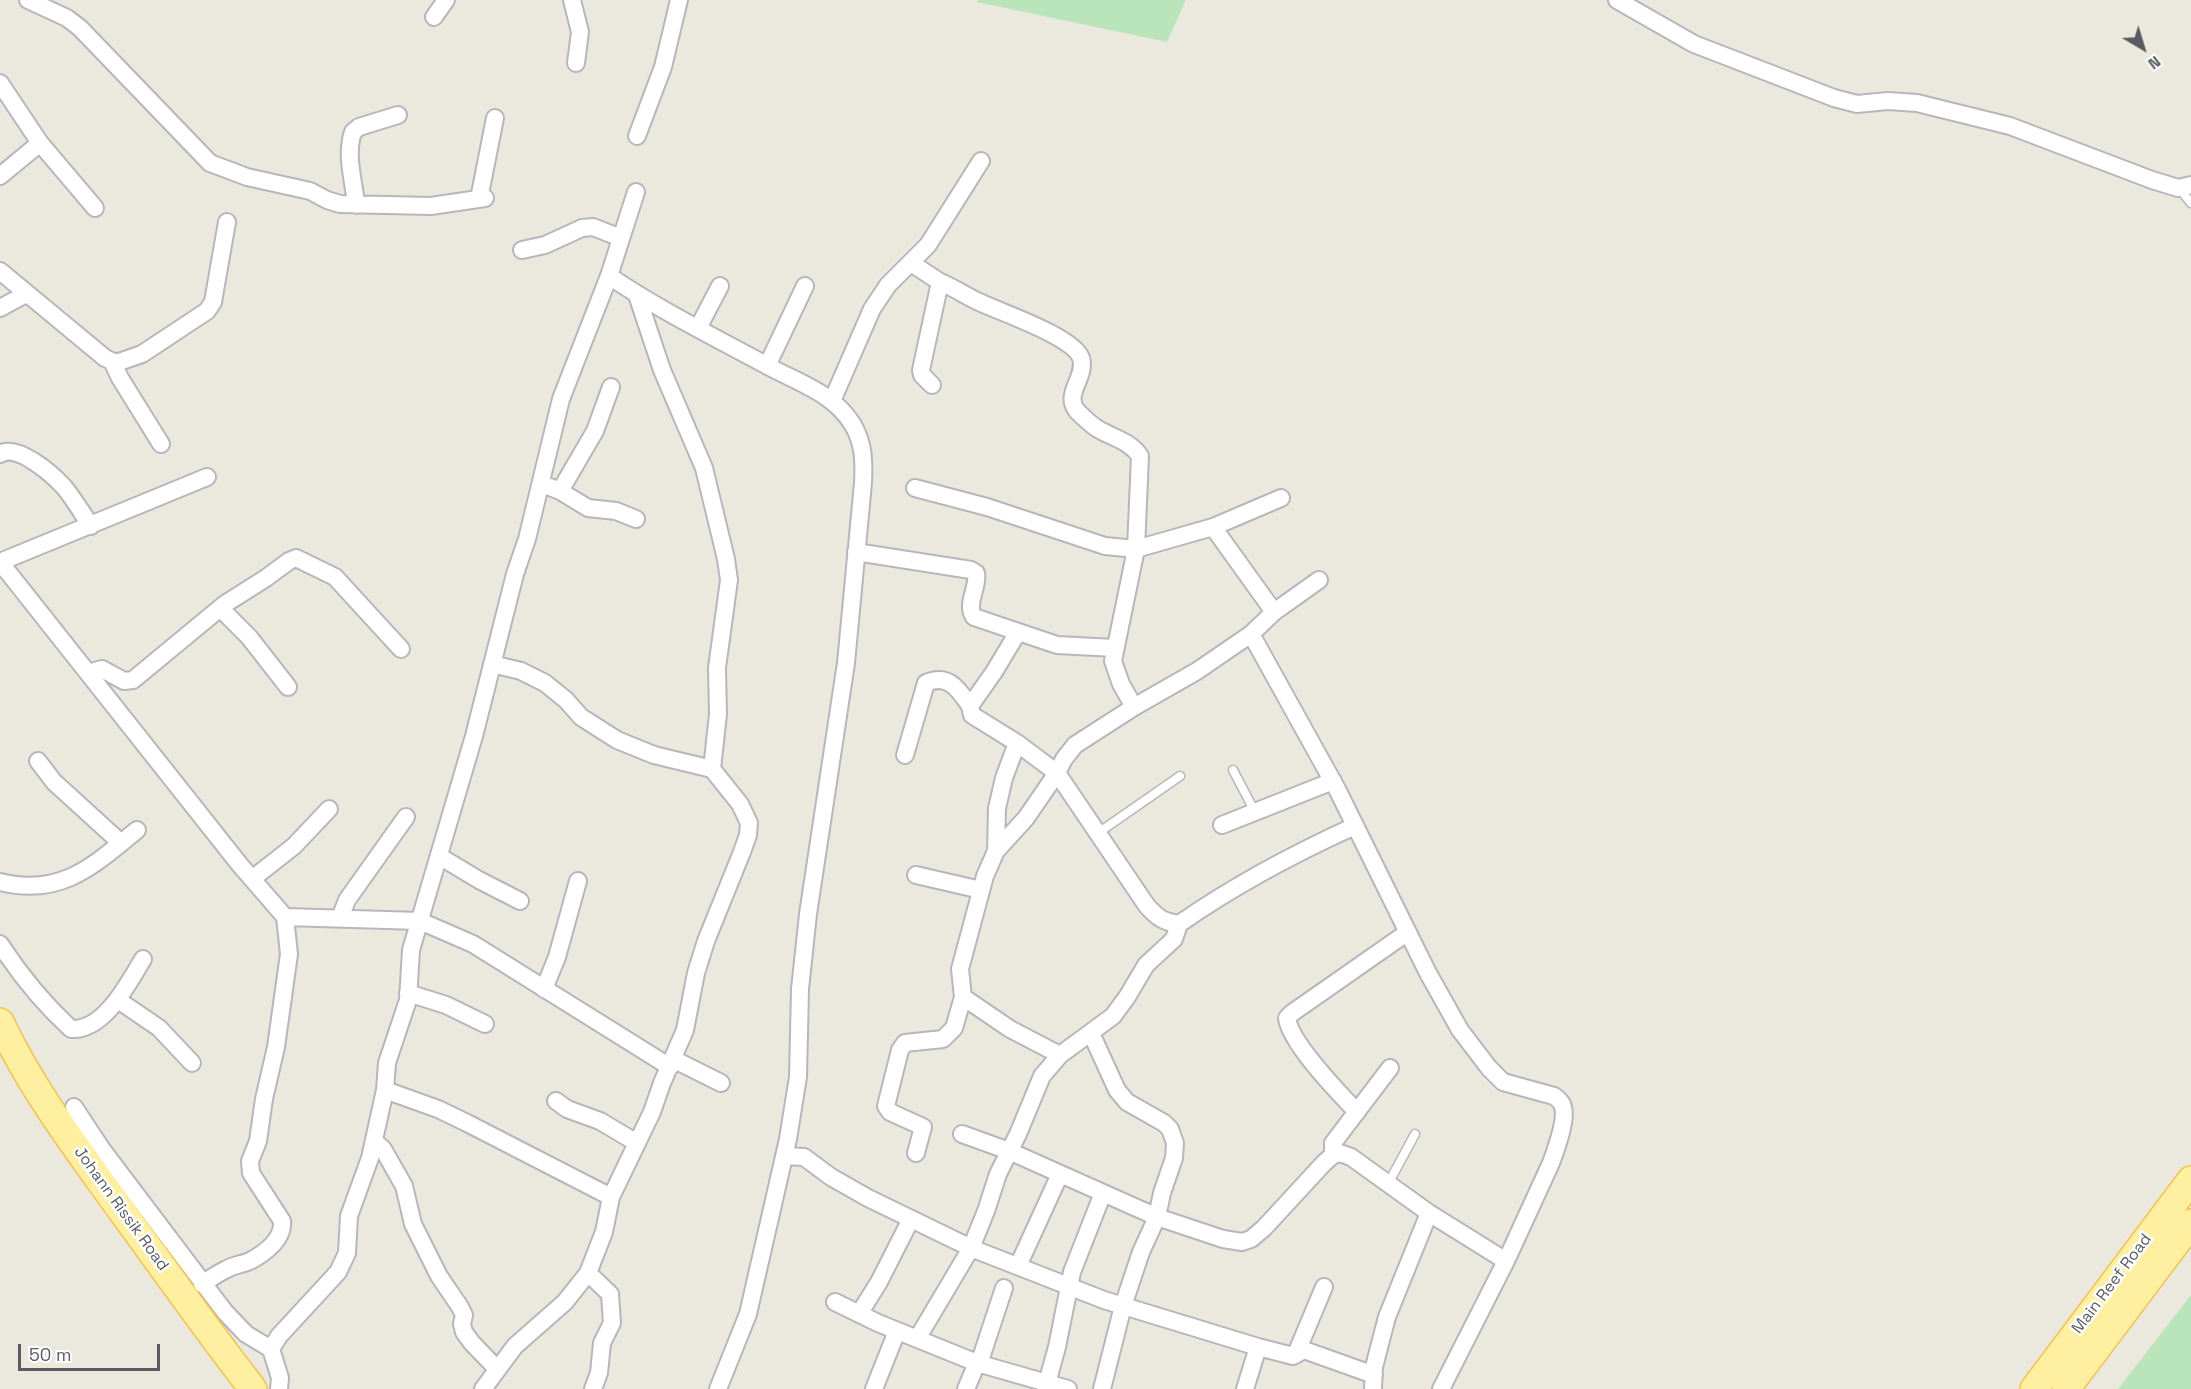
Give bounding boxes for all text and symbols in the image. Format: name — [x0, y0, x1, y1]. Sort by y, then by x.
north arrow — [2113, 18, 2173, 78]
text: N — [2144, 51, 2165, 74]
street label: Johann Rissik Road — [70, 1143, 172, 1275]
street label: Main Reef Road — [2068, 1230, 2156, 1338]
scale bar — [21, 1332, 164, 1370]
text: 50 m — [29, 1343, 71, 1366]

